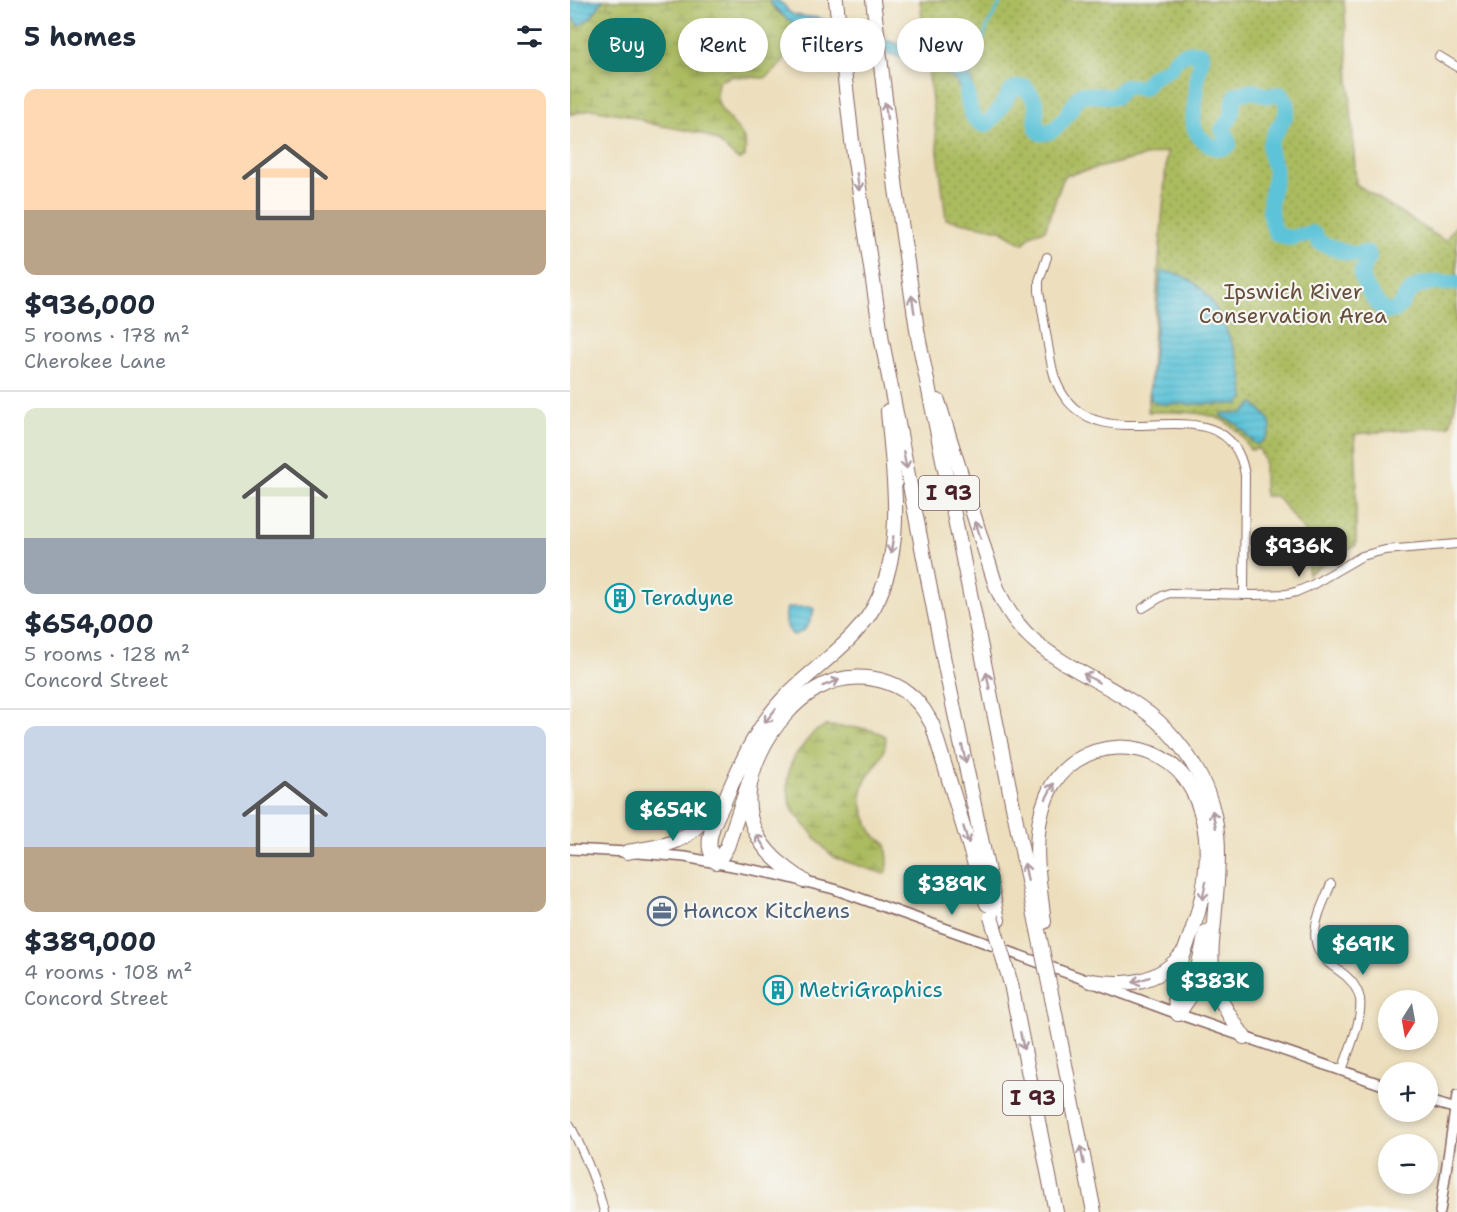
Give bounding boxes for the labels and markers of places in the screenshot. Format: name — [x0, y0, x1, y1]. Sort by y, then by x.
pin: $936K — [1257, 527, 1341, 578]
building icon: Teradyne — [604, 582, 636, 614]
place label: Teradyne — [641, 584, 734, 612]
pin: $654K — [631, 791, 715, 842]
pin: $389K — [910, 865, 994, 916]
office icon: Hancox Kitchens — [646, 895, 678, 927]
place label: Hancox Kitchens — [683, 897, 850, 925]
pin: $691K — [1321, 925, 1405, 976]
pin: $383K — [1173, 962, 1257, 1013]
building icon: MetriGraphics — [762, 974, 794, 1006]
place label: MetriGraphics — [799, 976, 943, 1004]

